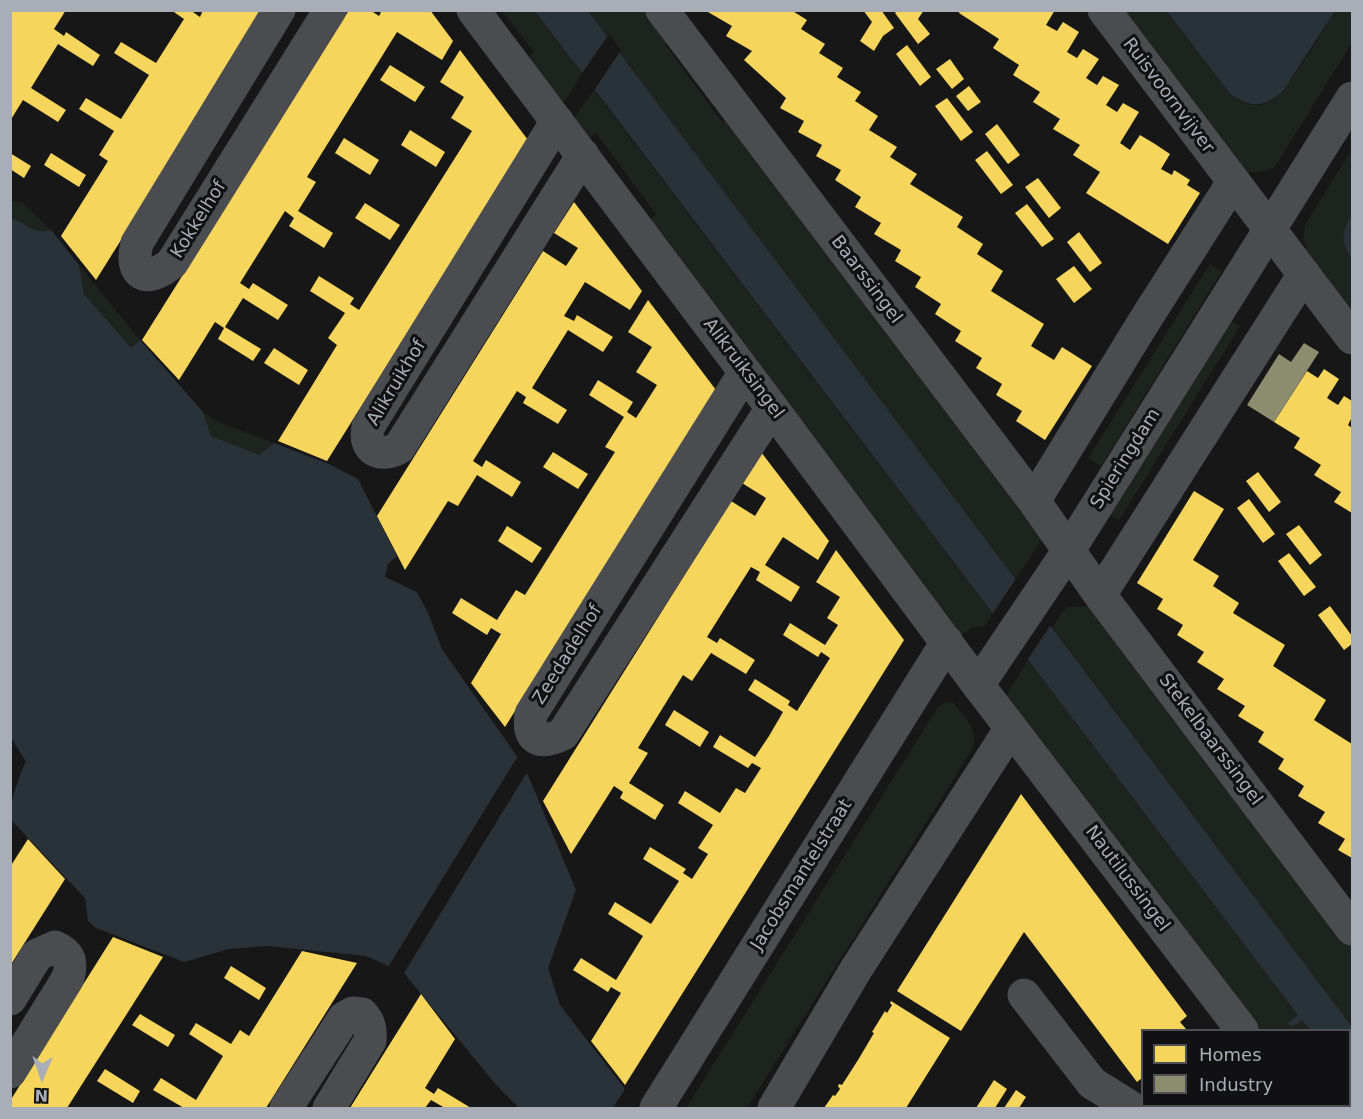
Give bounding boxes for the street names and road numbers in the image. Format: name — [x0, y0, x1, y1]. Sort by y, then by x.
street label: Ruisvoornvijver — [1118, 34, 1218, 158]
street label: Kokkelhof — [167, 177, 231, 263]
street label: Baarssingel — [826, 232, 906, 328]
street label: Alikruiksingel — [698, 314, 788, 424]
street label: Alikruikhof — [363, 336, 431, 430]
street label: Spieringdam — [1087, 405, 1165, 513]
street label: Zeedadelhof — [529, 601, 607, 709]
street label: Stekelbaarssingel — [1154, 670, 1266, 810]
street label: Jacobsmantelstraat — [747, 795, 857, 955]
street label: Nautilussingel — [1080, 822, 1174, 936]

